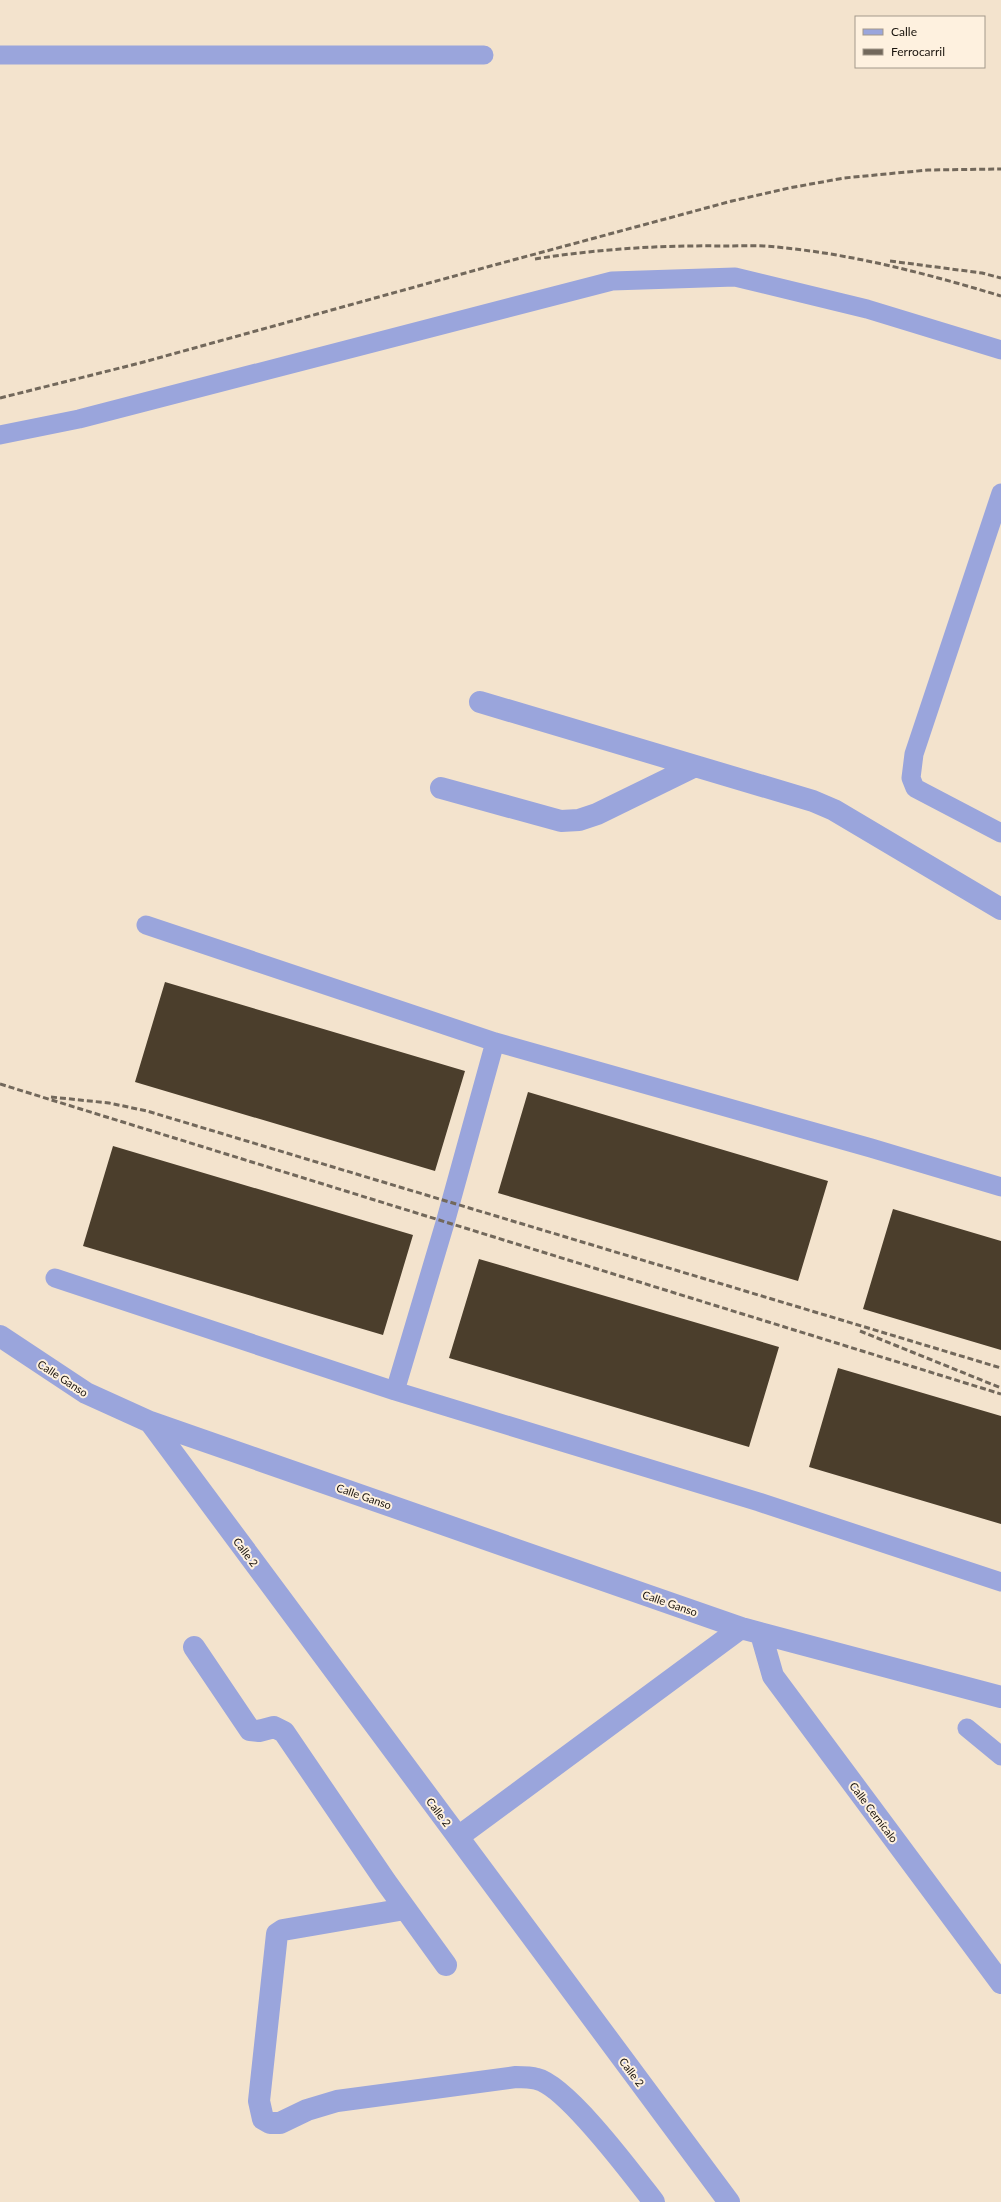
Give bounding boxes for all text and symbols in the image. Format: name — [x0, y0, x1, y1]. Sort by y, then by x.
legend — [855, 16, 985, 68]
text: Calle — [891, 24, 917, 39]
text: Ferrocarril — [891, 44, 945, 59]
street label: Calle Ganso — [35, 1357, 91, 1399]
street label: Calle Ganso — [335, 1481, 393, 1511]
street label: Calle 2 — [231, 1535, 261, 1569]
street label: Calle Ganso — [641, 1588, 699, 1618]
street label: Calle Cernícalo — [847, 1779, 901, 1845]
street label: Calle 2 — [424, 1795, 454, 1829]
street label: Calle 2 — [617, 2055, 647, 2089]

